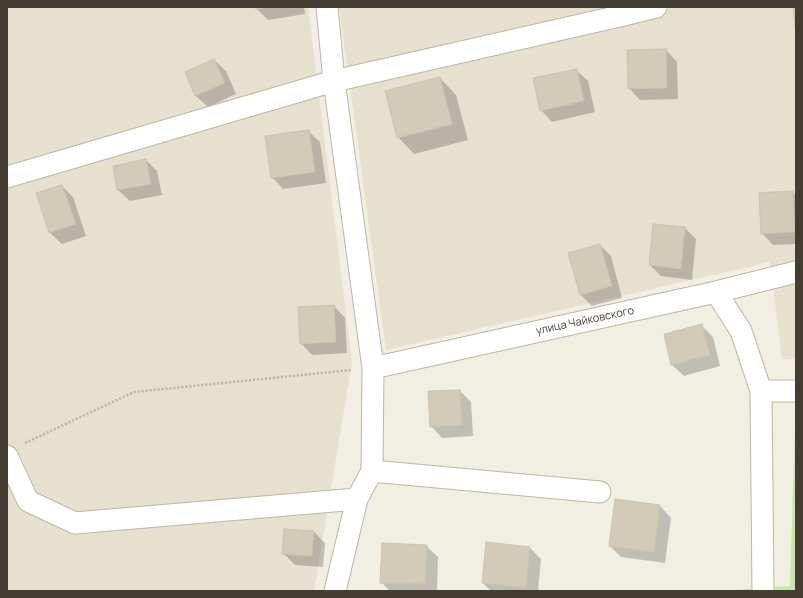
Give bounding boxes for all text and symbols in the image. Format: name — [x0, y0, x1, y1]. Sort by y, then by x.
street label: улица Чайковского — [535, 304, 635, 338]

